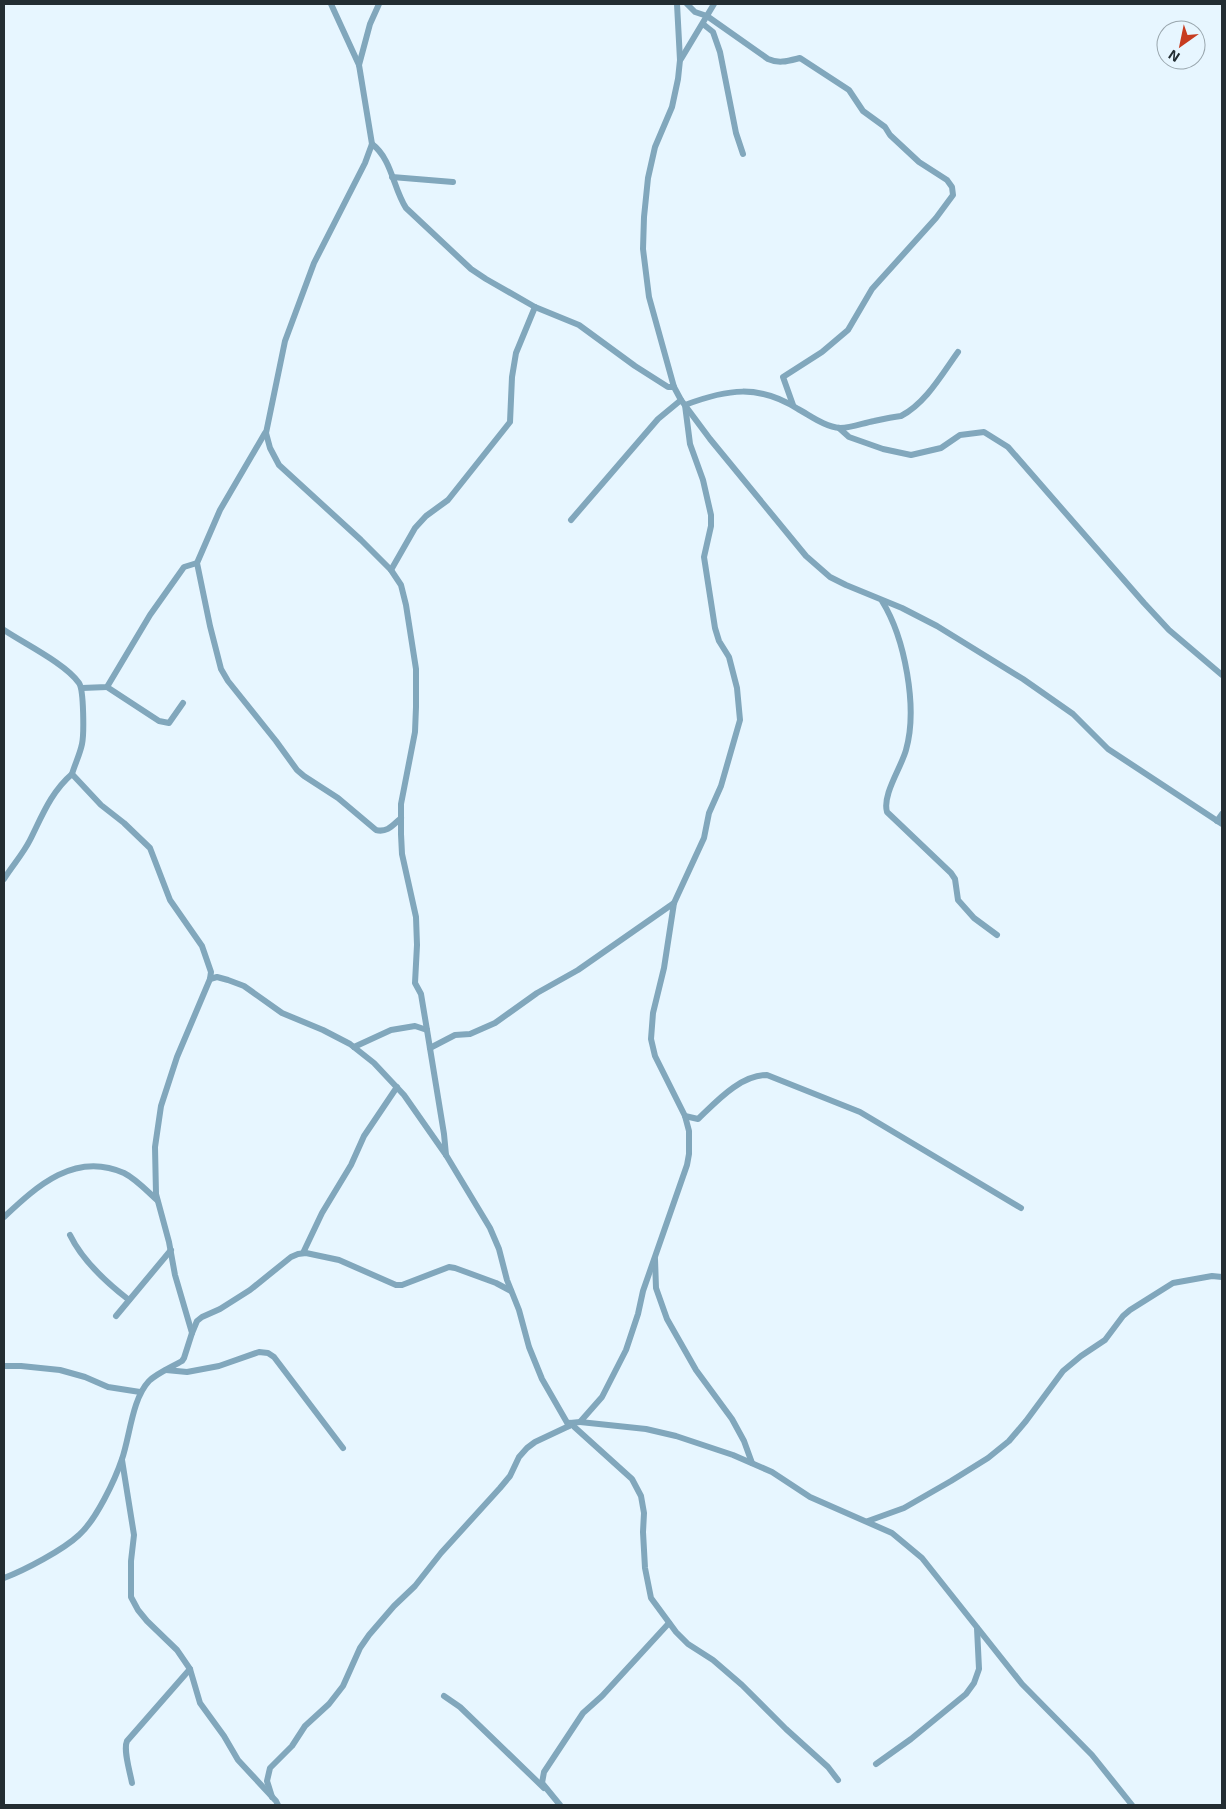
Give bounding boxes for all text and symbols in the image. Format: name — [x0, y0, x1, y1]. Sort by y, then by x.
north arrow — [1156, 20, 1206, 70]
text: N — [1165, 46, 1183, 66]

